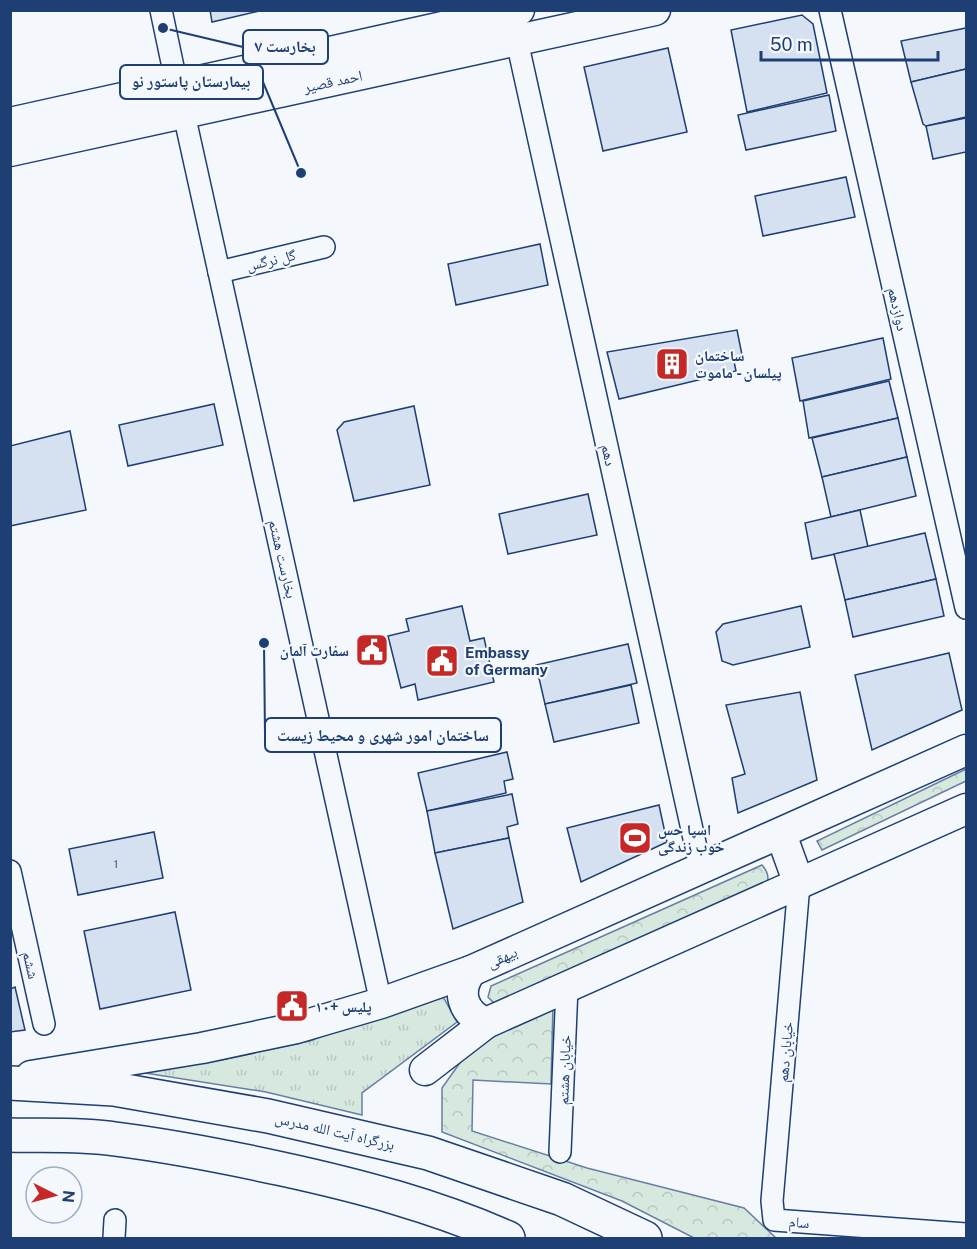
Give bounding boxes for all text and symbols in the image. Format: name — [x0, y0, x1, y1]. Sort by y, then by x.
scale bar — [761, 24, 938, 62]
callout: بخارست ۷ — [243, 30, 328, 64]
text: 50 m — [770, 34, 813, 55]
text: بخارست ۷ — [254, 37, 316, 56]
callout: بیمارستان پاستور نو — [120, 65, 263, 99]
street label: احمد قصیر — [301, 67, 364, 97]
text: بیمارستان پاستور نو — [132, 72, 250, 91]
street label: گل نرگس — [245, 246, 298, 276]
street label: دوازدهم — [883, 285, 911, 333]
building icon: ساختمان پیلسان - ماموت — [654, 346, 690, 382]
place label: ساختمان پیلسان - ماموت — [695, 347, 782, 382]
street label: دهم — [596, 443, 620, 468]
street label: بخارست هشتم — [264, 518, 300, 601]
public building icon: سفارت آلمان — [354, 632, 390, 668]
place label: سفارت آلمان — [280, 642, 349, 660]
public building icon: Embassy of Germany — [424, 643, 460, 679]
place label: Embassy of Germany — [465, 644, 548, 678]
callout: ساختمان امور شهری و محیط زیست — [265, 718, 501, 752]
text: ساختمان امور شهری و محیط زیست — [277, 726, 489, 745]
sports icon: اسپا حس خوب زندگی — [617, 820, 653, 856]
place label: اسپا حس خوب زندگی — [658, 821, 725, 856]
house number: 1 — [114, 857, 118, 871]
street label: بیهقی — [484, 943, 521, 973]
street label: ششم — [18, 950, 42, 981]
public building icon: پلیس +۱٠ — [274, 988, 310, 1024]
place label: پلیس +۱٠ — [315, 998, 372, 1016]
street label: خیابان دهم — [774, 1020, 798, 1083]
street label: خیابان هشتم — [554, 1034, 576, 1105]
street label: بزرگراه آیت الله مدرس — [273, 1109, 396, 1155]
north arrow — [24, 1165, 84, 1225]
text: N — [58, 1189, 79, 1204]
street label: سام — [788, 1213, 810, 1233]

